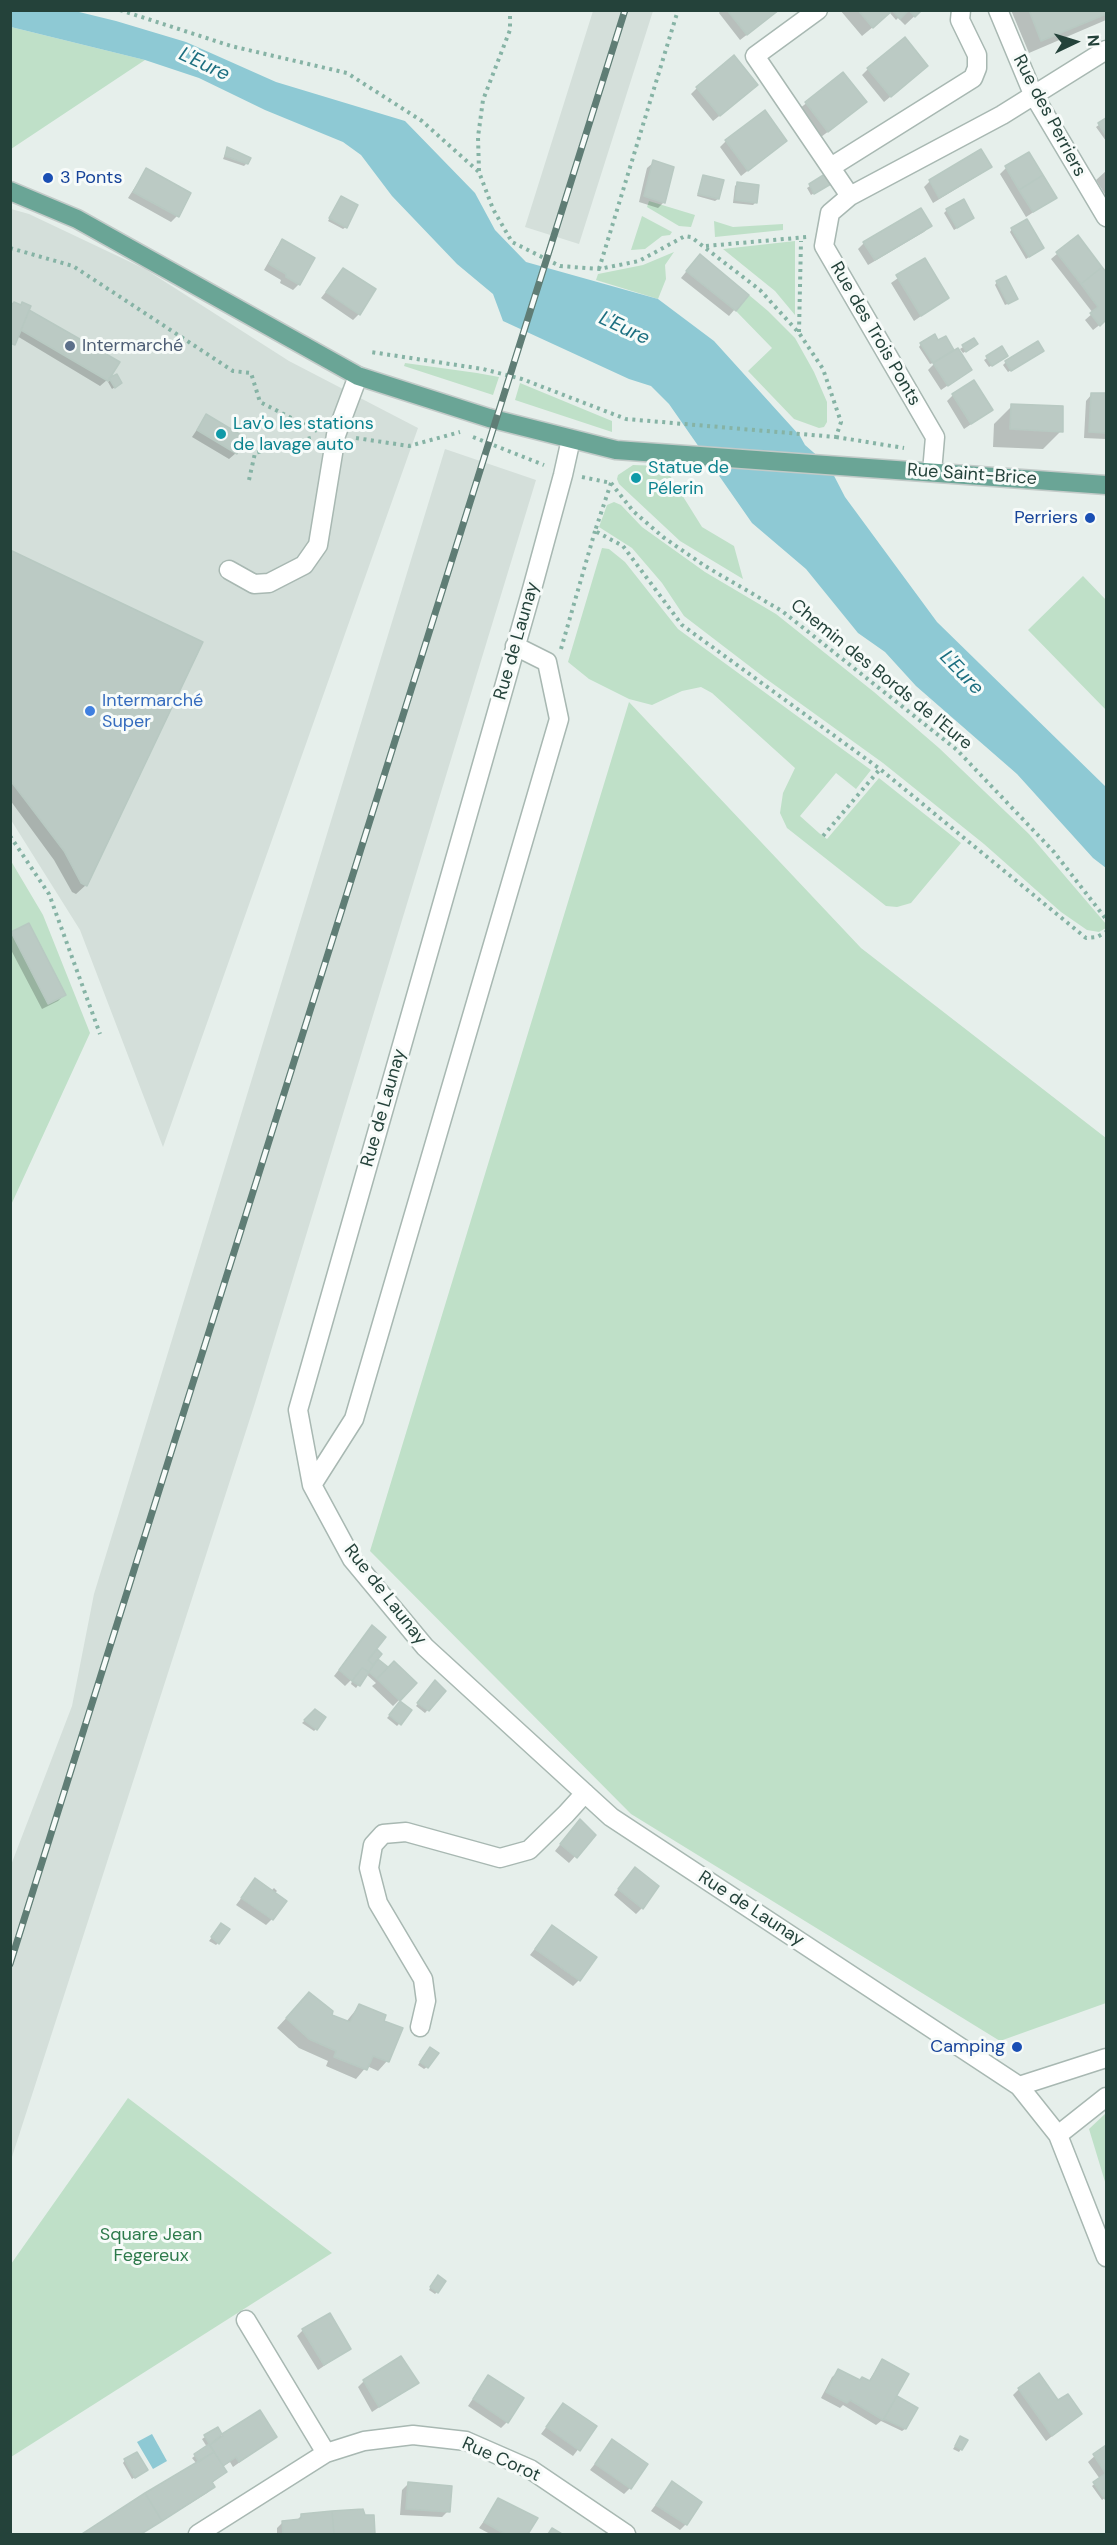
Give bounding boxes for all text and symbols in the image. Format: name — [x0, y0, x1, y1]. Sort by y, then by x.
north arrow — [1045, 12, 1105, 72]
text: N — [1083, 34, 1104, 47]
water label: L'Eure — [175, 43, 233, 87]
street label: Rue des Perriers — [1008, 51, 1090, 181]
place label: 3 Ponts — [60, 167, 122, 189]
marker: 3 Ponts — [41, 171, 55, 185]
street label: Rue des Trois Ponts — [825, 258, 925, 410]
water label: L'Eure — [595, 307, 653, 351]
place label: Intermarché — [82, 335, 183, 357]
marker: Intermarché — [63, 339, 77, 353]
place label: Lav'o les stations de lavage auto — [233, 413, 374, 456]
marker: Lav'o les stations de lavage auto — [214, 427, 228, 441]
place label: Statue de Pélerin — [648, 457, 729, 500]
street label: Rue Saint-Brice — [906, 460, 1038, 490]
marker: Statue de Pélerin — [629, 471, 643, 485]
place label: Perriers — [1014, 507, 1078, 529]
marker: Perriers — [1083, 511, 1097, 525]
street label: Rue de Launay — [490, 579, 544, 703]
street label: Chemin des Bords de l'Eure — [786, 595, 976, 755]
water label: L'Eure — [934, 646, 988, 700]
place label: Intermarché Super — [102, 690, 203, 732]
marker: Intermarché Super — [83, 704, 97, 718]
street label: Rue de Launay — [357, 1046, 411, 1170]
street label: Rue de Launay — [339, 1540, 431, 1650]
street label: Rue de Launay — [694, 1867, 808, 1951]
place label: Camping — [930, 2036, 1005, 2058]
marker: Camping — [1010, 2040, 1024, 2054]
park label: Square Jean Fegereux — [100, 2224, 202, 2266]
street label: Rue Corot — [459, 2433, 543, 2487]

